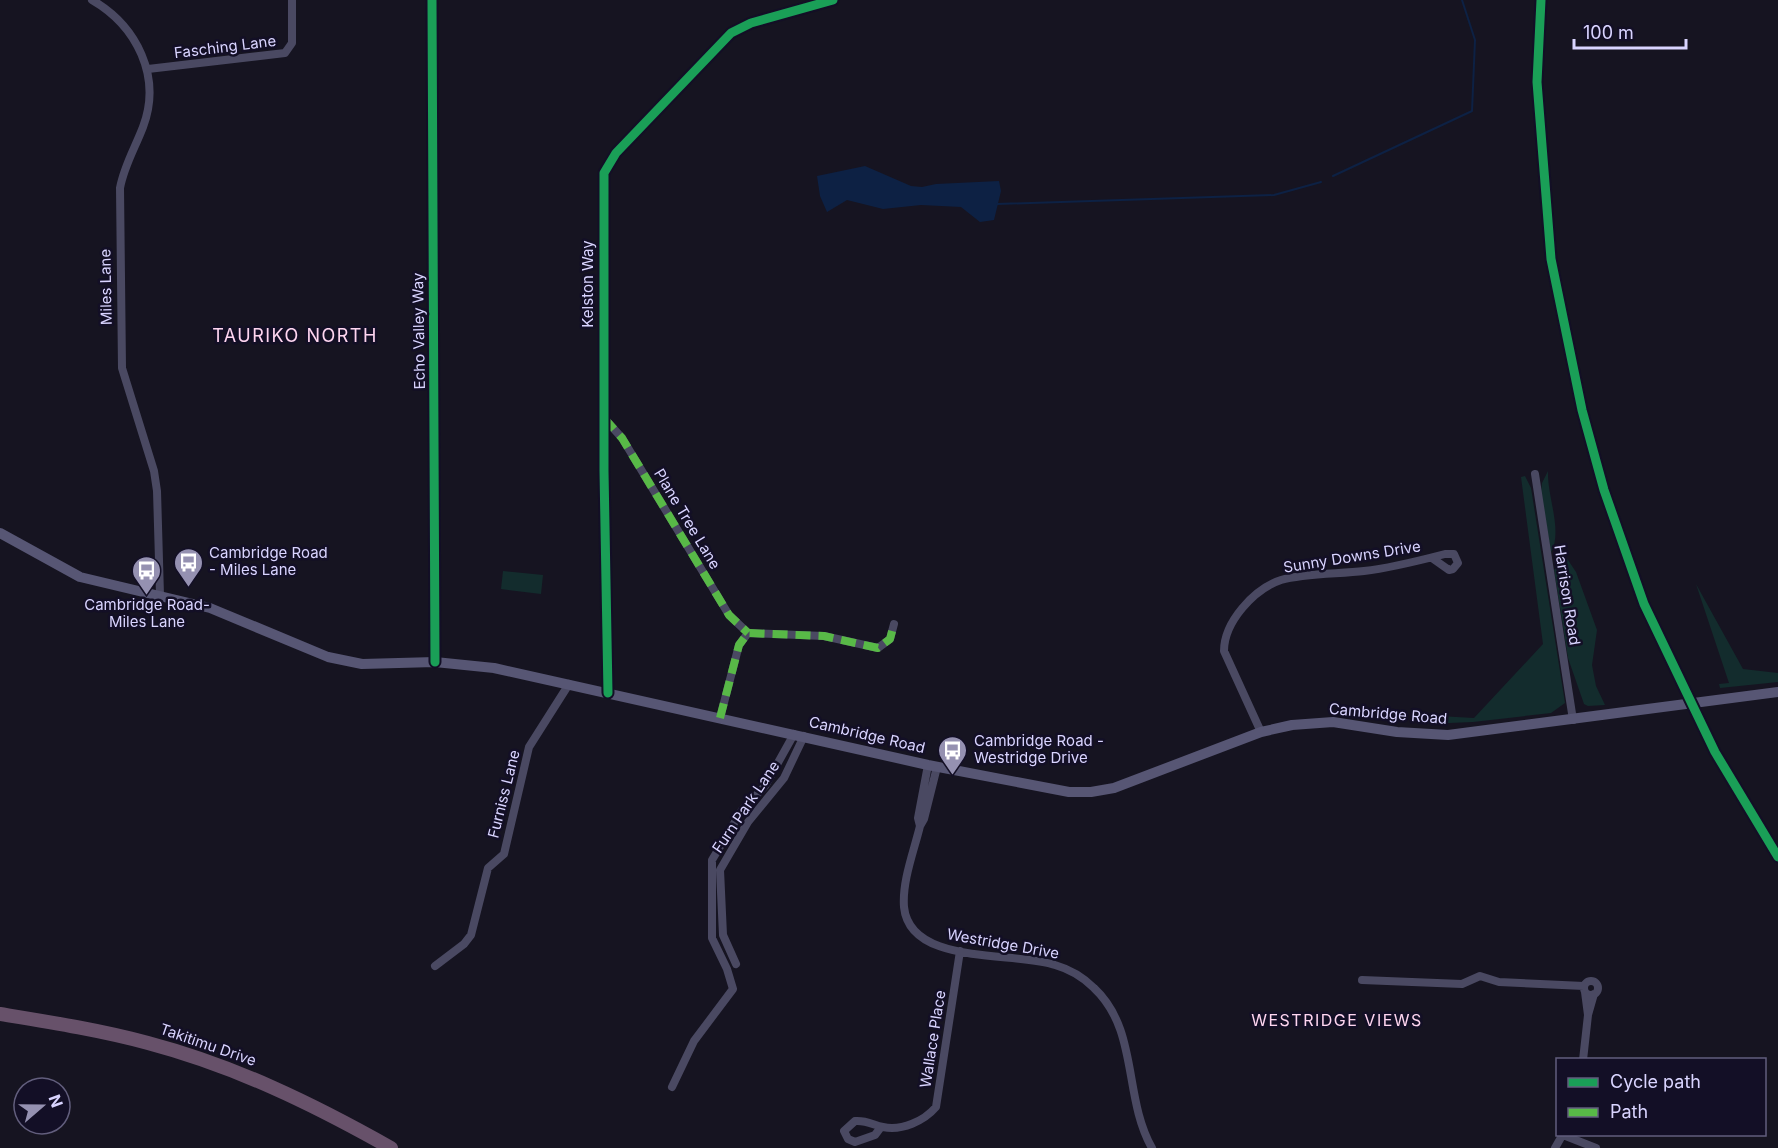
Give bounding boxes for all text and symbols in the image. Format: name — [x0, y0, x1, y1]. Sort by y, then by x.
scale bar — [1574, 12, 1686, 50]
text: 100 m — [1583, 22, 1634, 43]
street label: Fasching Lane — [173, 31, 277, 62]
street label: Kelston Way — [578, 240, 597, 328]
street label: Miles Lane — [95, 249, 116, 325]
street label: Echo Valley Way — [408, 272, 429, 390]
district label: TAURIKO NORTH — [212, 325, 378, 346]
street label: Plane Tree Lane — [650, 465, 725, 572]
street label: Sunny Downs Drive — [1282, 536, 1422, 577]
place label: Cambridge Road - Miles Lane — [209, 543, 328, 579]
street label: Harrison Road — [1550, 543, 1585, 646]
bus stop icon: Cambridge Road - Miles Lane — [172, 546, 204, 588]
bus stop icon: Cambridge Road- Miles Lane — [131, 554, 163, 596]
place label: Cambridge Road- Miles Lane — [84, 595, 210, 631]
street label: Cambridge Road — [1328, 699, 1448, 728]
street label: Cambridge Road — [807, 712, 927, 757]
place label: Cambridge Road - Westridge Drive — [974, 731, 1104, 767]
bus stop icon: Cambridge Road - Westridge Drive — [937, 734, 969, 776]
street label: Furniss Lane — [483, 748, 524, 840]
street label: Furn Park Lane — [708, 757, 783, 856]
street label: Westridge Drive — [945, 924, 1061, 963]
street label: Wallace Place — [915, 989, 950, 1089]
district label: WESTRIDGE VIEWS — [1251, 1010, 1423, 1030]
street label: Takitimu Drive — [157, 1019, 259, 1070]
legend — [1556, 1058, 1766, 1136]
text: Cycle path — [1610, 1071, 1701, 1092]
north arrow — [12, 1076, 72, 1136]
text: N — [45, 1092, 68, 1110]
text: Path — [1610, 1101, 1648, 1122]

